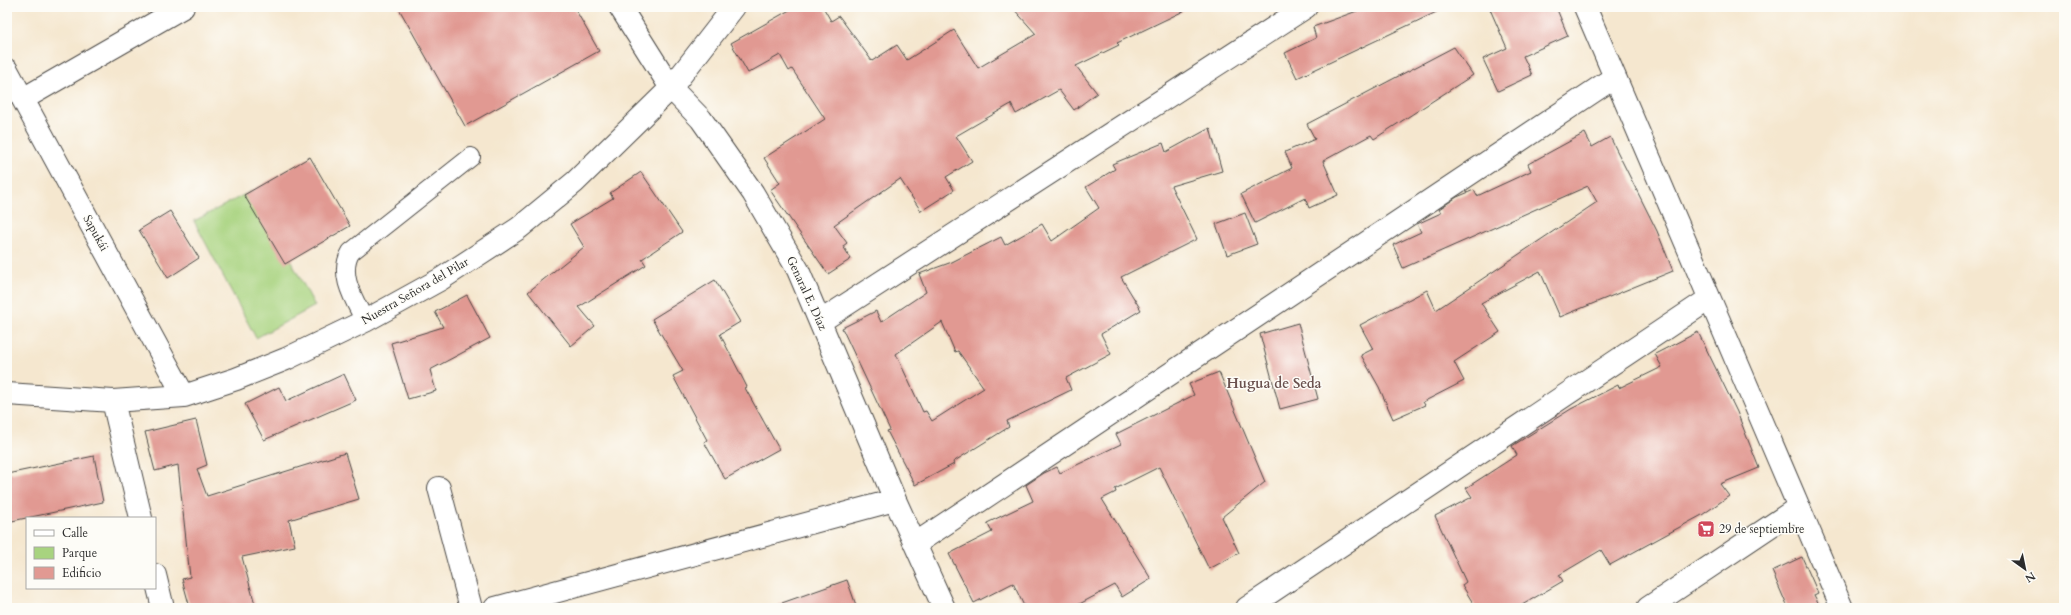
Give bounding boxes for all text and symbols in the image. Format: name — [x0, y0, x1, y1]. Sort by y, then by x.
street label: Sapukái — [80, 212, 113, 255]
street label: Nuestra Señora del Pilar — [358, 253, 472, 328]
street label: Genaral E. Díaz — [783, 253, 831, 333]
district label: Hugua de Seda — [1226, 374, 1322, 393]
legend — [26, 517, 156, 589]
supermarket icon: 29 de septiembre — [1696, 519, 1716, 539]
place label: 29 de septiembre — [1719, 521, 1804, 537]
text: Calle — [62, 525, 88, 541]
text: Parque — [62, 545, 97, 561]
north arrow — [2005, 549, 2045, 589]
text: Edificio — [62, 565, 102, 581]
text: N — [2022, 568, 2038, 586]

